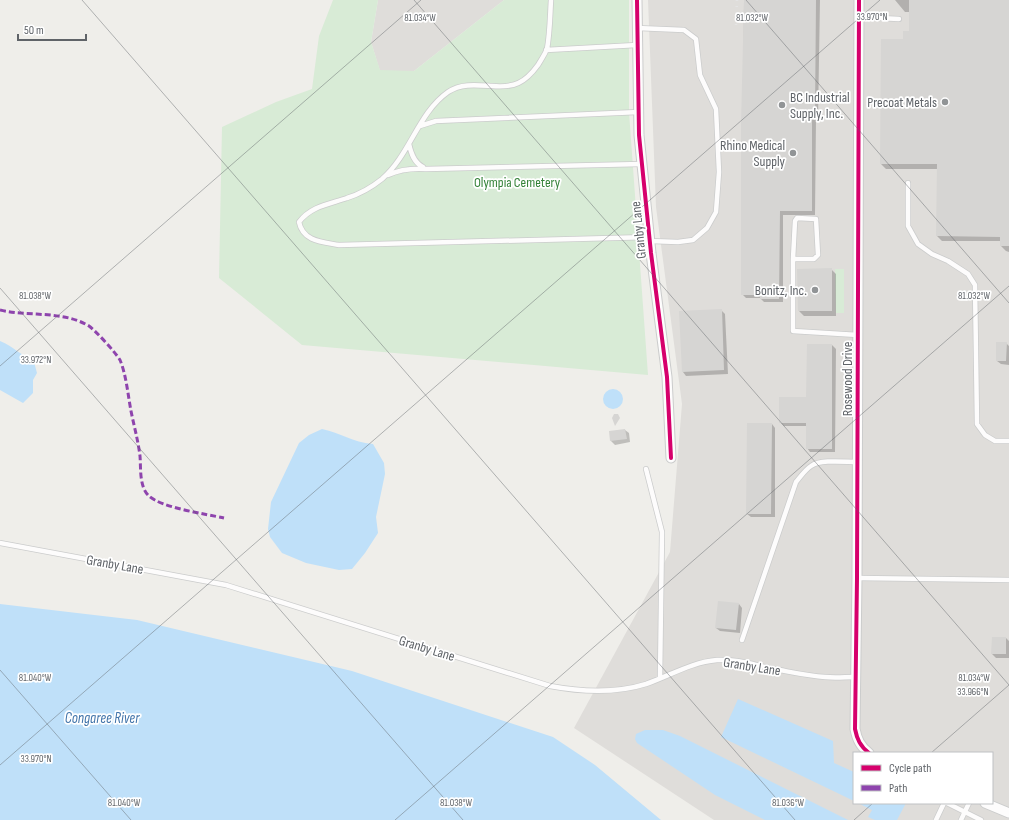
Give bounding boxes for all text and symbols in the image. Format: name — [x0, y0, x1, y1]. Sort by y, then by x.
text: 33.970°N — [857, 11, 887, 23]
text: 81.034°W — [404, 12, 436, 24]
text: 81.032°W — [736, 12, 768, 24]
scale bar — [18, 16, 86, 42]
text: 50 m — [24, 23, 44, 38]
place label: BC Industrial Supply, Inc. — [790, 89, 850, 122]
place label: Precoat Metals — [867, 94, 937, 111]
marker: Precoat Metals — [940, 97, 950, 107]
marker: BC Industrial Supply, Inc. — [777, 100, 787, 110]
place label: Rhino Medical Supply — [720, 137, 786, 170]
marker: Rhino Medical Supply — [788, 148, 798, 158]
park label: Olympia Cemetery — [474, 174, 561, 191]
street label: Granby Lane — [627, 200, 650, 260]
place label: Bonitz, Inc. — [755, 282, 807, 299]
marker: Bonitz, Inc. — [810, 285, 820, 295]
text: 81.038°W — [19, 290, 52, 302]
text: 81.032°W — [958, 290, 990, 302]
street label: Rosewood Drive — [839, 342, 856, 416]
text: 33.972°N — [21, 354, 51, 366]
street label: Granby Lane — [85, 551, 145, 578]
street label: Granby Lane — [397, 632, 457, 665]
street label: Granby Lane — [722, 654, 782, 679]
text: 81.040°W — [19, 672, 52, 684]
text: 81.034°W — [958, 672, 990, 684]
text: 33.966°N — [957, 686, 989, 698]
water label: Congaree River — [65, 709, 140, 728]
legend — [853, 752, 993, 804]
text: 33.970°N — [21, 753, 51, 765]
text: Cycle path — [889, 761, 931, 776]
text: Path — [889, 781, 907, 796]
text: 81.040°W — [108, 797, 141, 809]
text: 81.038°W — [440, 797, 473, 809]
text: 81.036°W — [772, 797, 805, 809]

